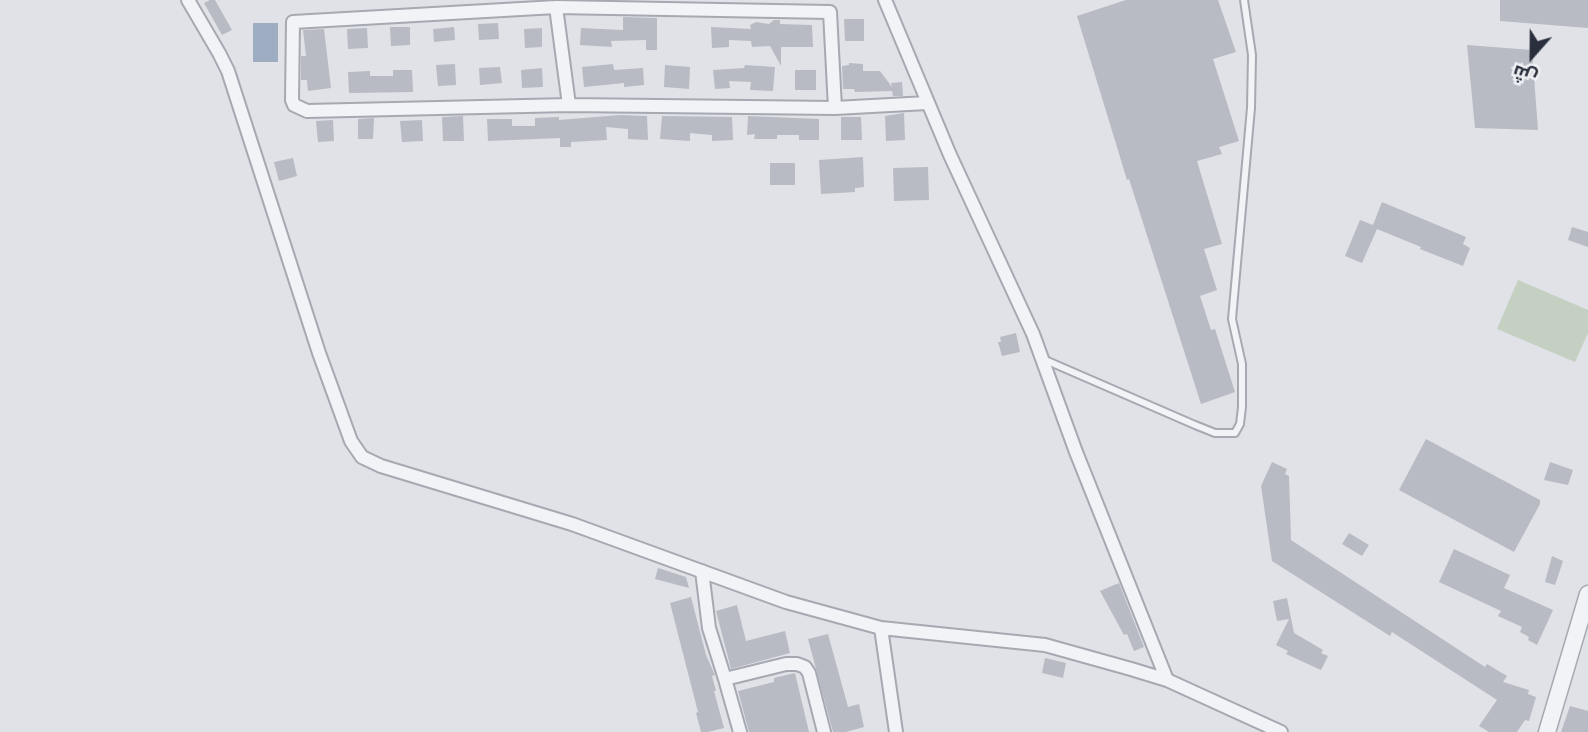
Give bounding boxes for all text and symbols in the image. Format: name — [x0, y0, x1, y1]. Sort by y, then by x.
north arrow — [1497, 21, 1567, 91]
text: ش — [1509, 60, 1540, 91]

